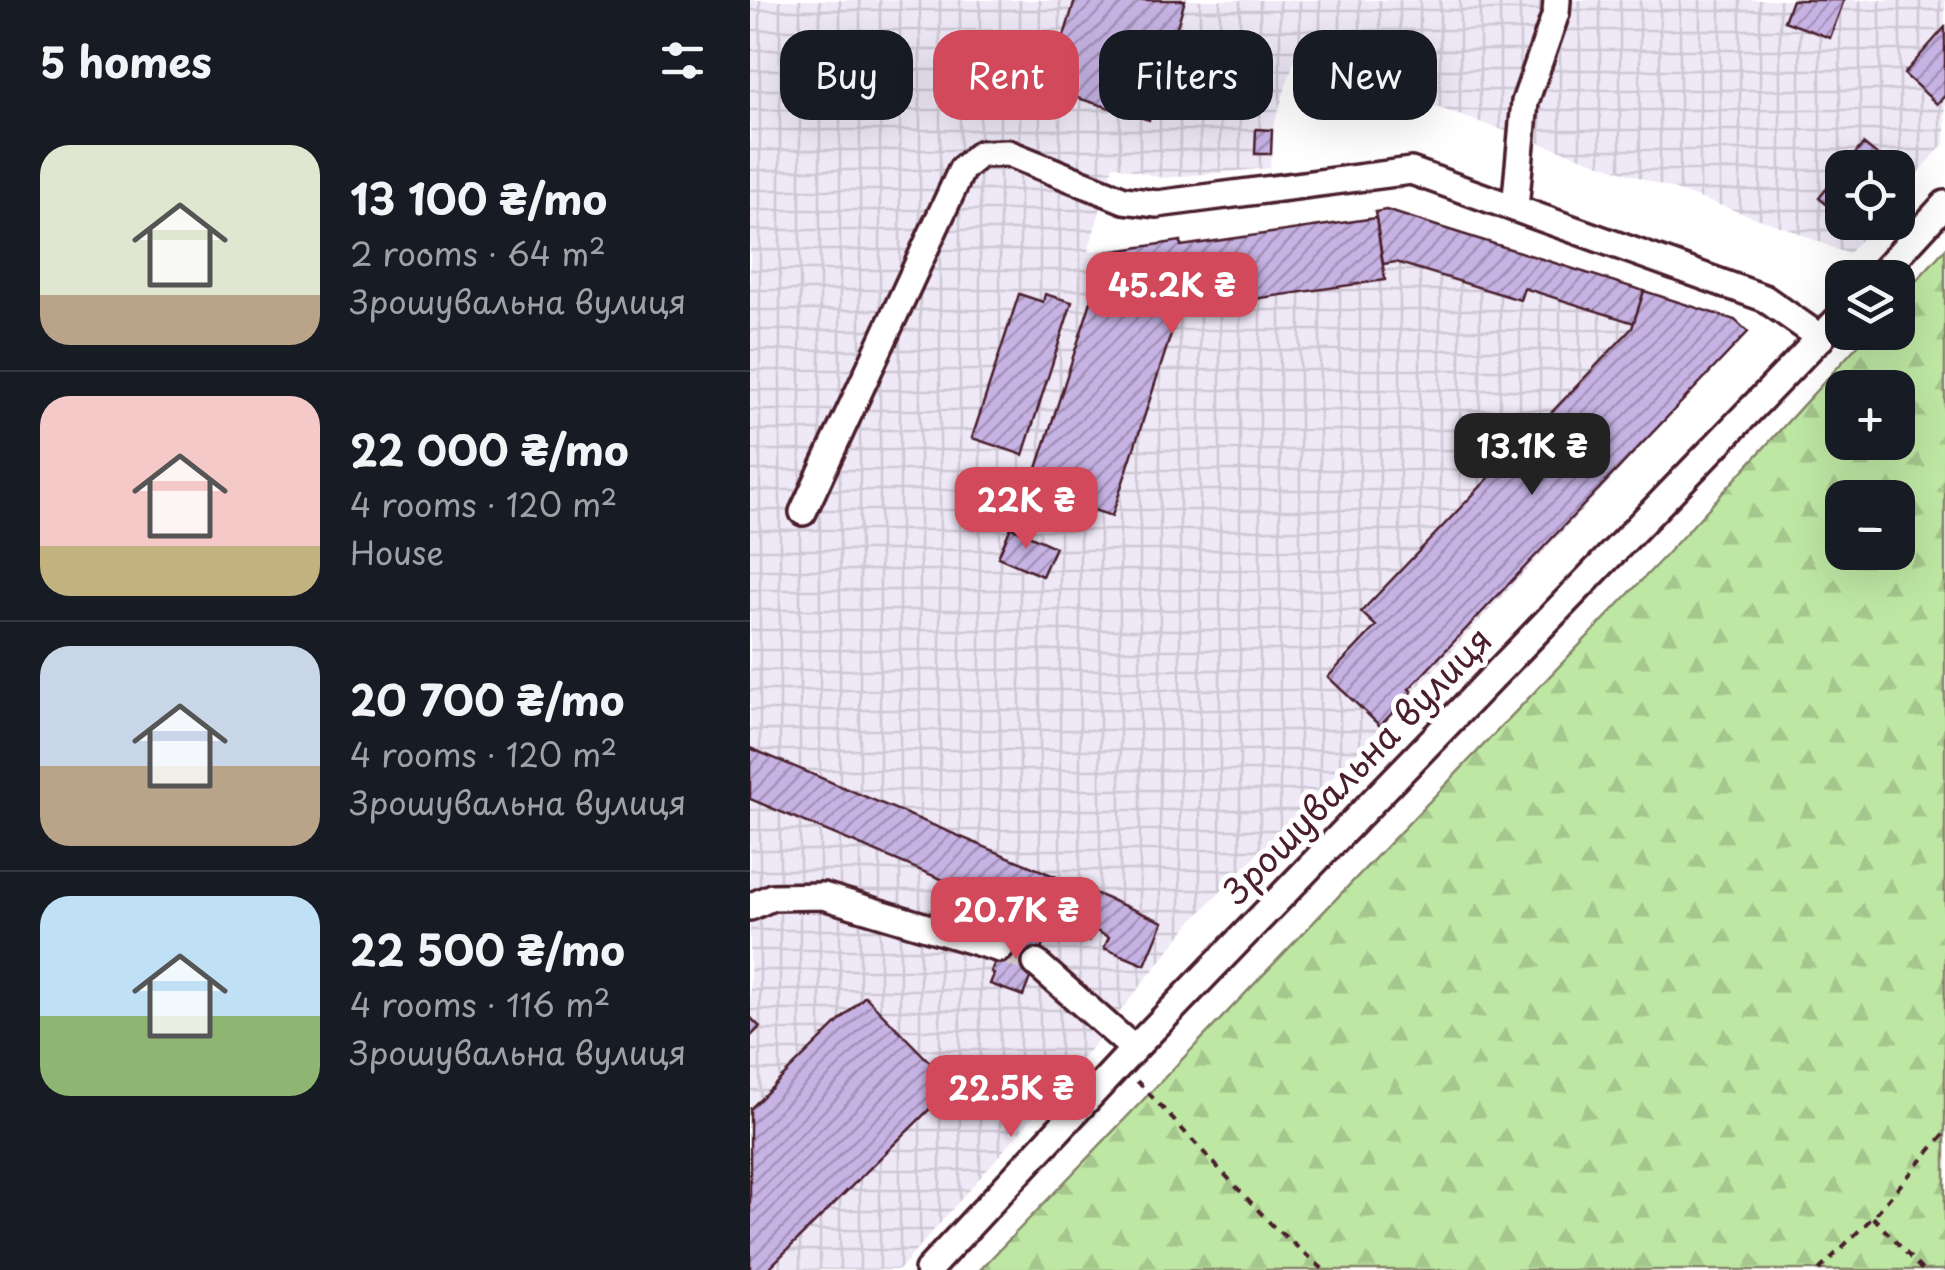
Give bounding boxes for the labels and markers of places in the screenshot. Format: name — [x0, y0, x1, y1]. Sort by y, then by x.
pin: 45.2K ₴ — [1080, 252, 1264, 337]
pin: 13.1K ₴ — [1440, 413, 1624, 498]
pin: 22K ₴ — [956, 467, 1096, 552]
pin: 20.7K ₴ — [924, 877, 1108, 962]
pin: 22.5K ₴ — [919, 1055, 1103, 1140]

